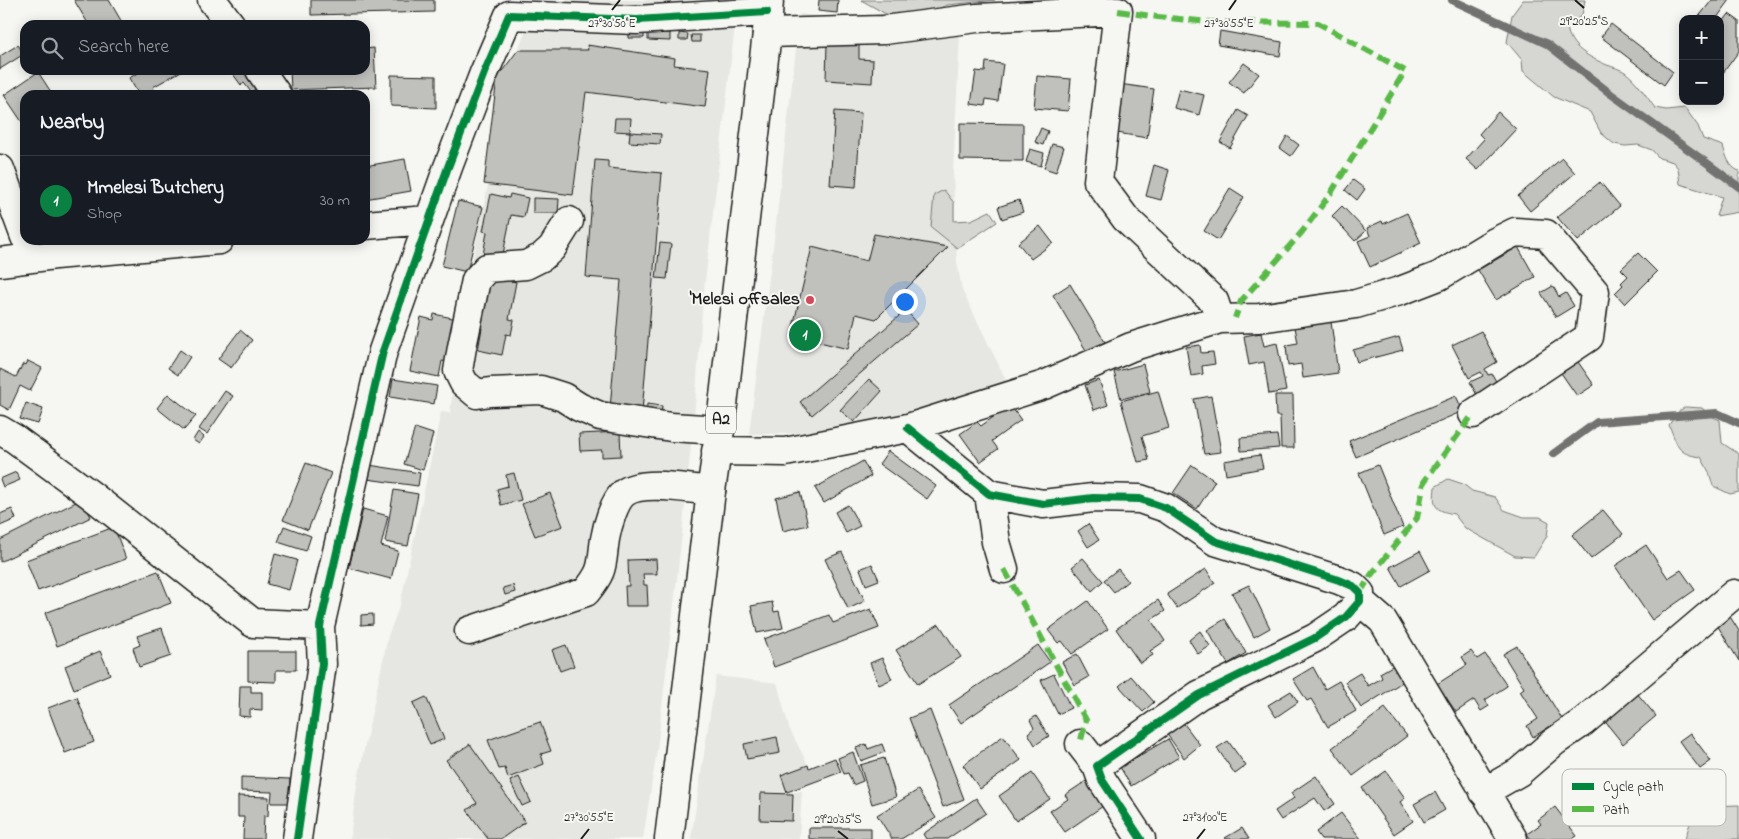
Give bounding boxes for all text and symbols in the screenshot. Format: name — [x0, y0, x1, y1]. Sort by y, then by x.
text: 29°20'25"S — [1560, 13, 1609, 31]
text: 27°30'50"E — [588, 15, 636, 33]
text: 27°30'55"E — [1204, 15, 1254, 33]
map controls — [1679, 15, 1724, 105]
button: + — [1679, 15, 1724, 60]
search box — [20, 20, 370, 75]
icon: search — [38, 34, 66, 62]
text: Search here — [78, 34, 169, 61]
button: − — [1679, 60, 1724, 105]
text: Nearby — [40, 108, 104, 138]
text: Mmelesi Butchery — [87, 175, 224, 202]
text: 1 — [53, 189, 59, 213]
text: 30 m — [320, 189, 350, 213]
text: Shop — [87, 202, 122, 226]
place label: 'Melesi offsales — [690, 287, 800, 313]
your location — [892, 289, 918, 315]
marker: 'Melesi offsales — [804, 294, 816, 306]
pin: 1 — [789, 316, 821, 354]
road number: A2 — [706, 406, 736, 434]
legend — [1562, 769, 1726, 826]
text: Cycle path — [1603, 777, 1664, 799]
text: Path — [1603, 800, 1629, 821]
text: 27°30'55"E — [564, 809, 614, 827]
text: 27°31'00"E — [1183, 809, 1227, 827]
text: 29°20'35"S — [814, 811, 862, 829]

